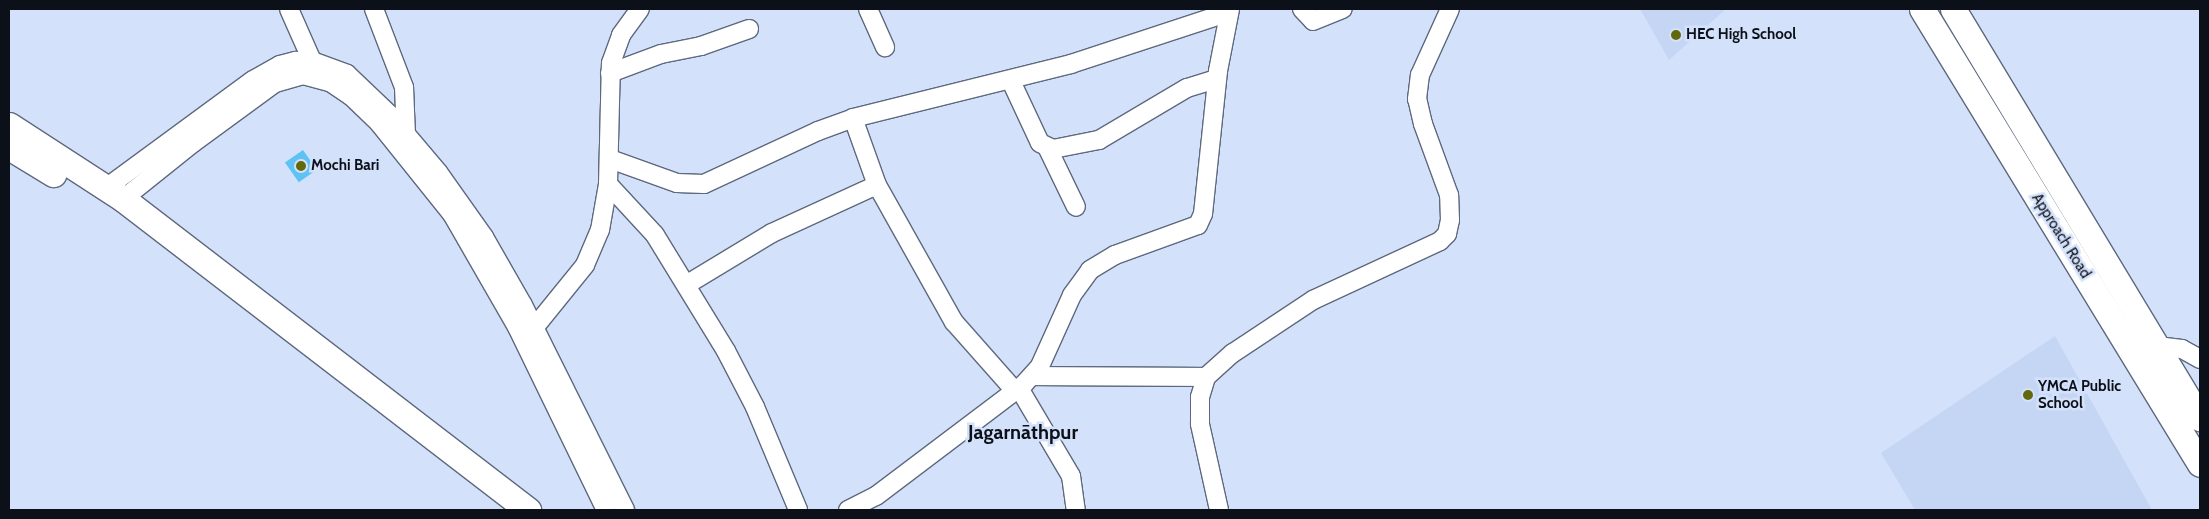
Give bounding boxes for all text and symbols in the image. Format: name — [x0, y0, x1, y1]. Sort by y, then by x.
place label: HEC High School — [1686, 26, 1796, 44]
marker: HEC High School — [1670, 29, 1682, 41]
place label: Mochi Bari — [311, 157, 379, 175]
marker: Mochi Bari — [295, 160, 307, 172]
street label: Approach Road — [2028, 190, 2094, 282]
place label: YMCA Public School — [2038, 377, 2121, 412]
marker: YMCA Public School — [2022, 389, 2034, 401]
district label: Jagarnāthpur — [968, 420, 1078, 444]

